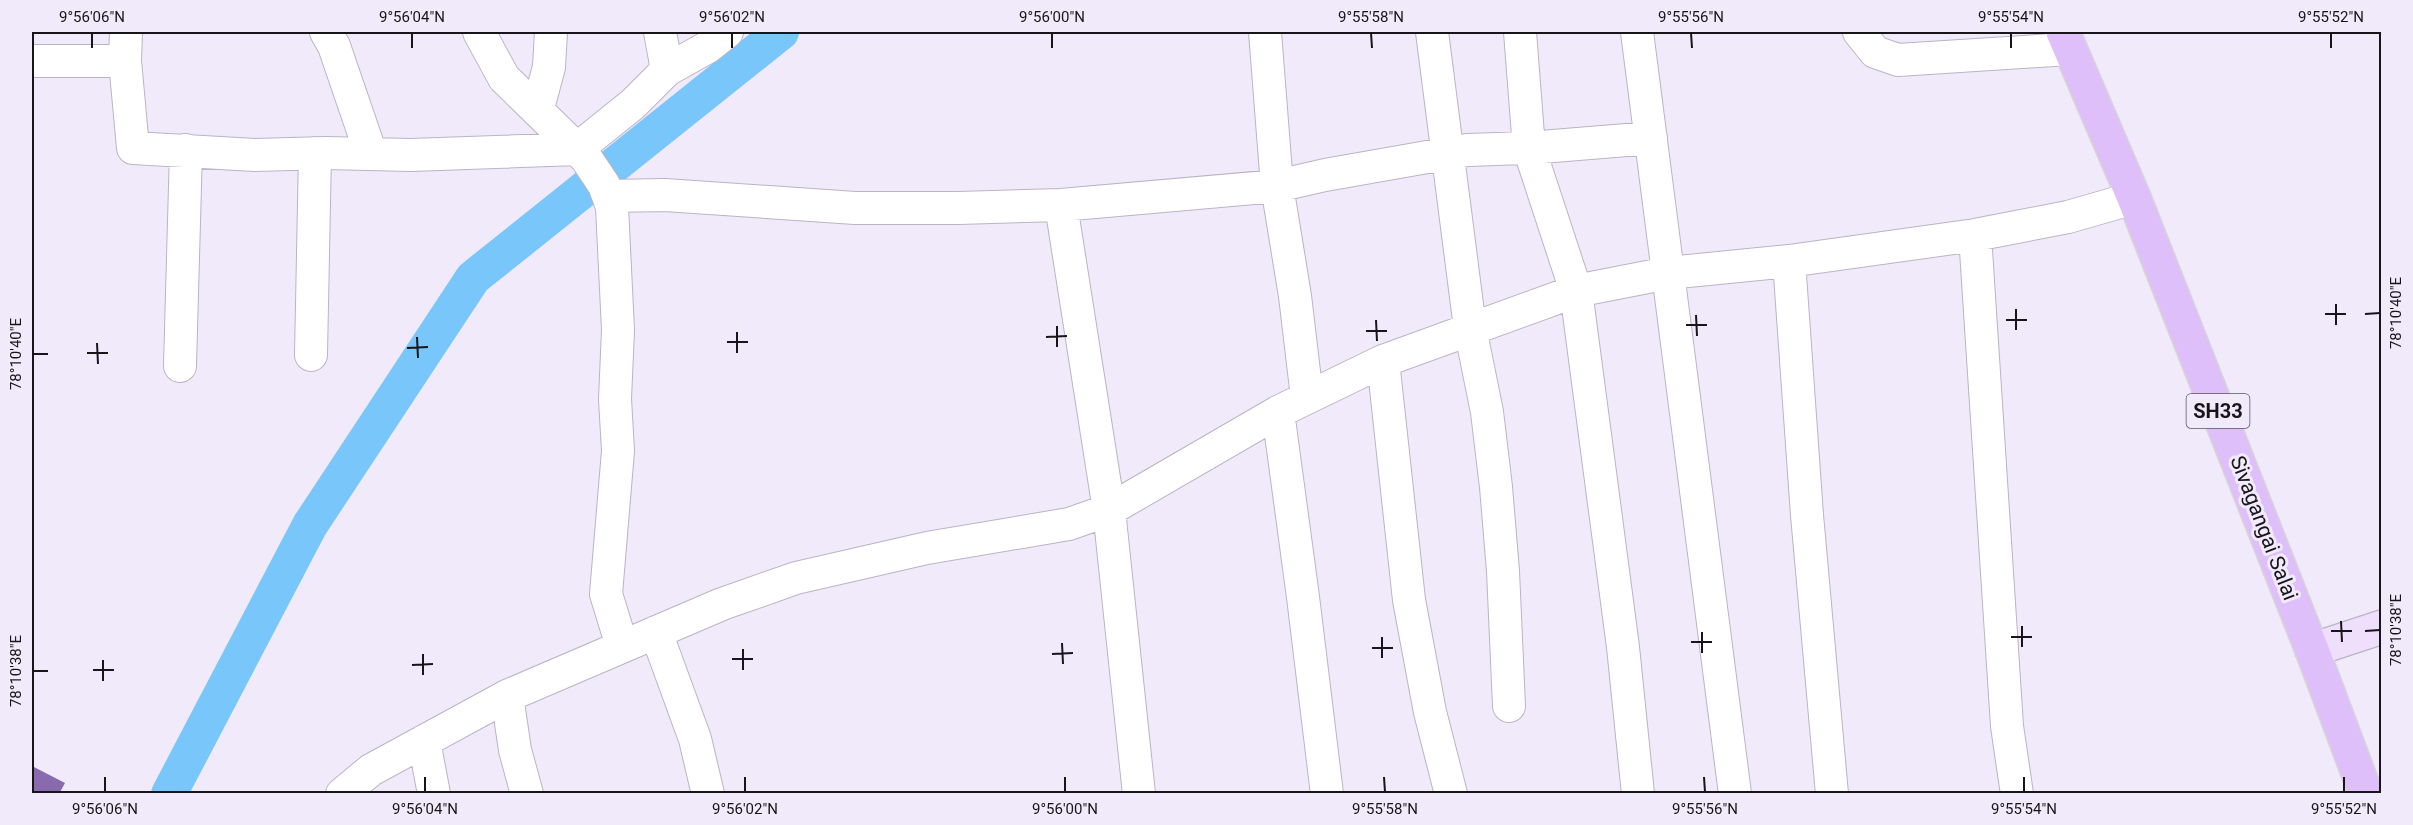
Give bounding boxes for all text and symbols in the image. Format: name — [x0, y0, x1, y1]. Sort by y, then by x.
text: 9°56'06"N — [59, 8, 125, 26]
text: 9°56'04"N — [379, 8, 445, 26]
text: 9°56'02"N — [699, 8, 765, 26]
text: 9°56'00"N — [1019, 8, 1085, 26]
text: 9°55'58"N — [1338, 8, 1404, 26]
text: 9°55'56"N — [1658, 8, 1724, 26]
text: 9°55'54"N — [1978, 8, 2044, 26]
text: 9°55'52"N — [2298, 8, 2364, 26]
text: 78°10'40"E — [2387, 276, 2405, 349]
text: 78°10'40"E — [7, 317, 25, 390]
road number: SH33 — [2186, 394, 2250, 428]
street label: Sivagangai Salai — [2225, 452, 2303, 604]
text: 78°10'38"E — [2387, 593, 2405, 666]
text: 78°10'38"E — [7, 634, 25, 707]
text: 9°56'06"N — [72, 800, 138, 818]
text: 9°56'04"N — [392, 800, 458, 818]
text: 9°56'02"N — [712, 800, 778, 818]
text: 9°56'00"N — [1032, 800, 1098, 818]
text: 9°55'58"N — [1352, 800, 1418, 818]
text: 9°55'56"N — [1672, 800, 1738, 818]
text: 9°55'54"N — [1991, 800, 2057, 818]
text: 9°55'52"N — [2311, 800, 2377, 818]

